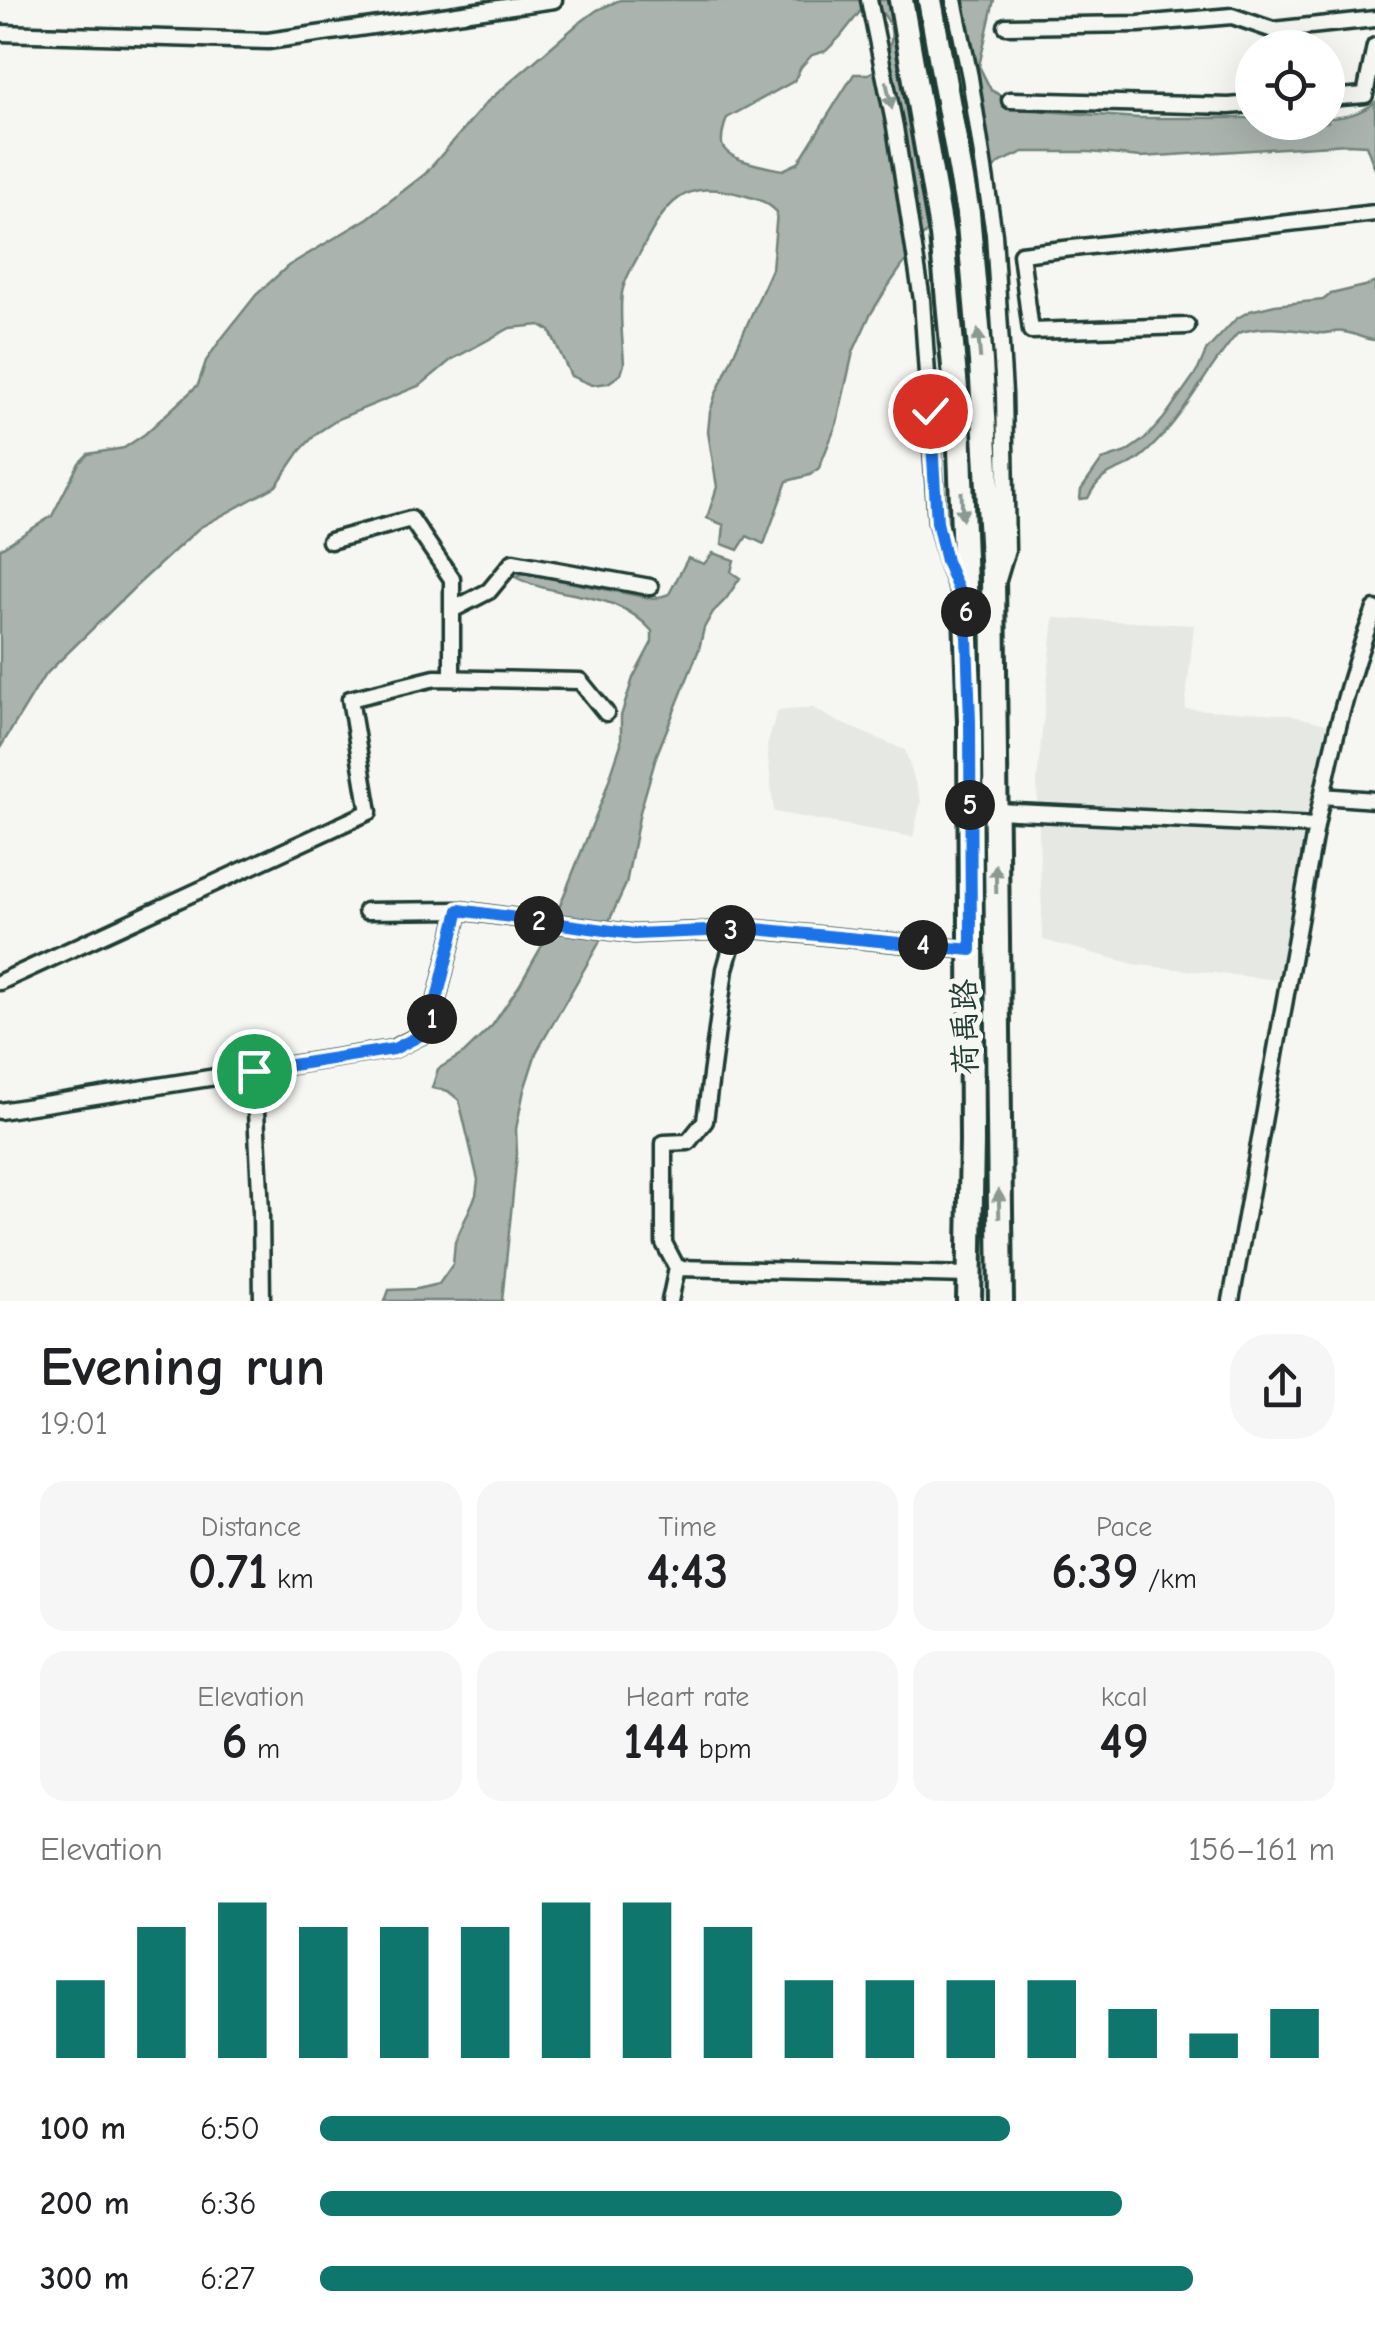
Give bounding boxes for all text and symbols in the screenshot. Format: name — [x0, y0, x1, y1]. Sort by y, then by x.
map controls — [1235, 30, 1345, 140]
button: locate — [1235, 30, 1345, 140]
one-way arrow — [881, 80, 897, 111]
one-way arrow — [971, 328, 987, 359]
pin — [888, 369, 973, 454]
icon: check — [903, 384, 958, 439]
one-way arrow — [954, 491, 970, 523]
pin: 6 — [941, 587, 991, 637]
text: 6 — [959, 596, 973, 628]
pin: 5 — [945, 780, 995, 830]
text: 5 — [963, 789, 977, 821]
one-way arrow — [988, 862, 1004, 894]
pin: 2 — [514, 896, 564, 946]
text: 2 — [532, 905, 546, 937]
pin: 3 — [706, 905, 756, 955]
text: 3 — [724, 914, 738, 946]
pin: 4 — [898, 920, 948, 970]
text: 4 — [916, 929, 930, 961]
street label: 荷禹路 — [946, 979, 984, 1075]
pin: 1 — [407, 994, 457, 1044]
text: 1 — [426, 1003, 438, 1035]
pin — [212, 1029, 297, 1114]
icon: arrive — [227, 1044, 282, 1099]
one-way arrow — [991, 1187, 1007, 1219]
button: share — [1230, 1334, 1335, 1439]
text: Evening run — [40, 1335, 325, 1399]
text: 19:01 — [40, 1405, 108, 1442]
text: Distance — [201, 1511, 301, 1543]
text: Time — [658, 1511, 717, 1543]
text: Pace — [1096, 1511, 1152, 1543]
text: 0.71 — [188, 1543, 268, 1601]
text: 4:43 — [647, 1543, 728, 1601]
text: 6:39 — [1051, 1543, 1139, 1601]
text: km — [268, 1563, 314, 1595]
text: /km — [1139, 1563, 1197, 1595]
text: Elevation — [197, 1681, 304, 1713]
text: Heart rate — [626, 1681, 749, 1713]
text: kcal — [1101, 1681, 1148, 1713]
text: 6 — [221, 1713, 248, 1771]
text: 144 — [623, 1713, 689, 1771]
text: 49 — [1099, 1713, 1149, 1771]
text: m — [248, 1733, 280, 1765]
text: bpm — [689, 1733, 752, 1765]
text: Elevation — [40, 1831, 163, 1868]
text: 156–161 m — [1189, 1831, 1335, 1868]
text: 100 m — [40, 2110, 126, 2147]
text: 6:50 — [200, 2110, 260, 2147]
text: 200 m — [40, 2185, 129, 2222]
text: 6:36 — [200, 2185, 257, 2222]
text: 300 m — [40, 2260, 129, 2297]
text: 6:27 — [200, 2260, 255, 2297]

